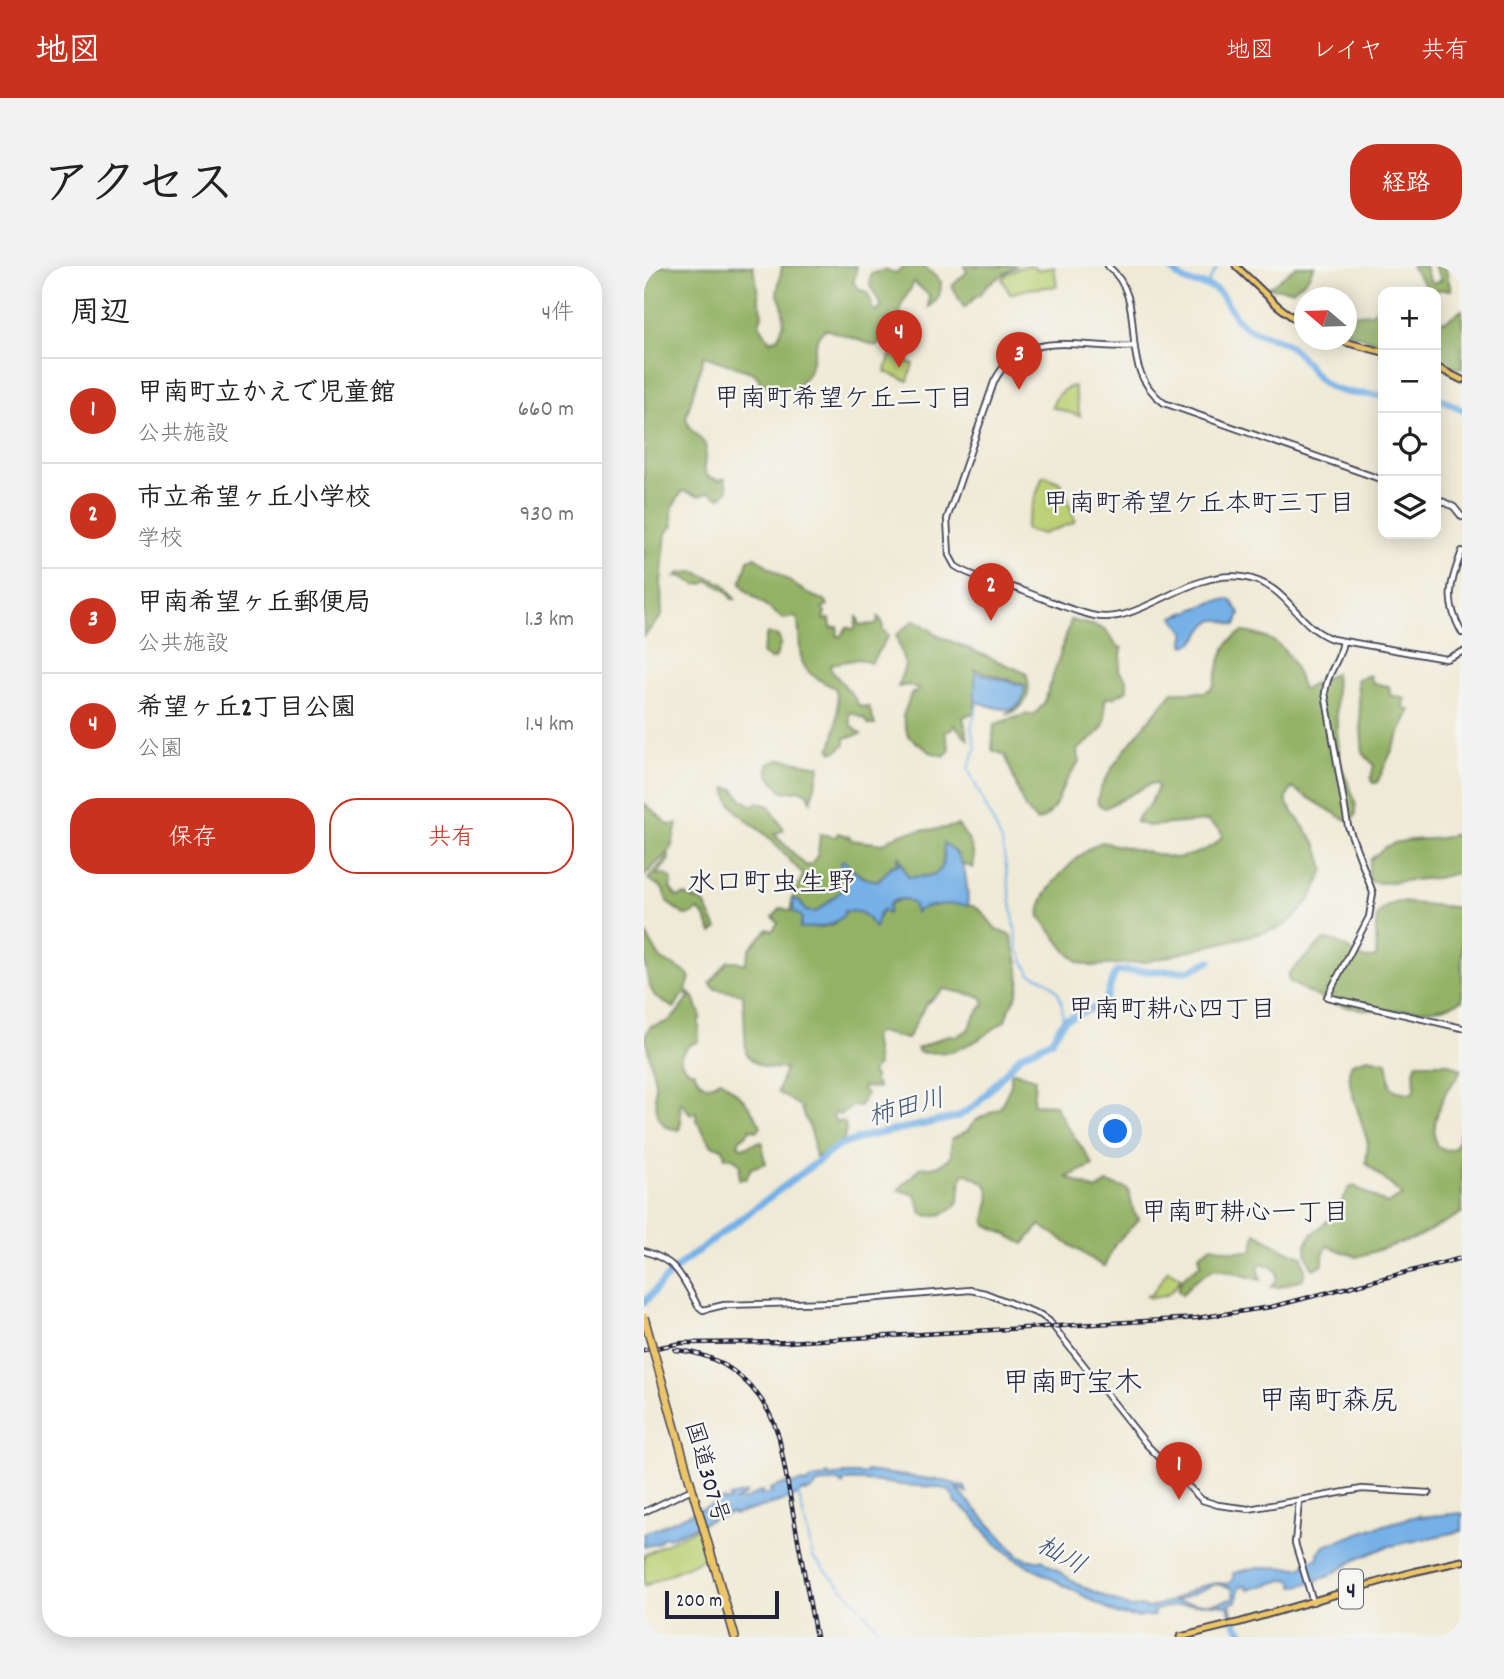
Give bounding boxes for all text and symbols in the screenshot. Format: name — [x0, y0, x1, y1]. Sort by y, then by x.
text: 地図 — [35, 30, 101, 77]
text: 地図 — [1226, 35, 1274, 69]
text: レイヤ — [1312, 35, 1383, 69]
text: 共有 — [1421, 35, 1469, 69]
button: 経路 — [1350, 144, 1462, 220]
text: アクセス — [42, 153, 235, 223]
north arrow — [1294, 287, 1357, 350]
map controls — [1378, 287, 1441, 539]
button: + — [1378, 287, 1441, 350]
text: 周辺 — [70, 294, 130, 337]
text: 4件 — [541, 298, 574, 331]
pin: 4 — [876, 310, 922, 368]
pin: 3 — [996, 332, 1042, 390]
button: − — [1378, 350, 1441, 413]
text: 甲南町立かえで児童館 — [137, 376, 395, 413]
district label: 甲南町希望ケ丘二丁目 — [714, 382, 974, 419]
text: 1 — [90, 394, 96, 427]
text: 660 m — [518, 394, 574, 427]
button: locate — [1378, 413, 1441, 476]
text: 公共施設 — [137, 419, 229, 452]
button: layers — [1378, 476, 1441, 539]
text: 市立希望ヶ丘小学校 — [137, 481, 371, 518]
district label: 甲南町希望ケ丘本町三丁目 — [1043, 487, 1355, 524]
text: 2 — [88, 499, 98, 532]
text: 930 m — [520, 499, 574, 532]
text: 学校 — [137, 524, 183, 557]
pin: 2 — [968, 563, 1014, 621]
text: 甲南希望ヶ丘郵便局 — [137, 586, 371, 623]
text: 3 — [88, 604, 98, 637]
text: 1.3 km — [524, 604, 574, 637]
text: 公共施設 — [137, 629, 229, 662]
text: 希望ヶ丘2丁目公園 — [137, 691, 356, 728]
text: 4 — [88, 709, 98, 742]
text: 1.4 km — [525, 709, 574, 742]
text: 公園 — [137, 734, 183, 767]
button: 保存 — [70, 798, 315, 874]
button: 共有 — [329, 798, 574, 874]
district label: 水口町虫生野 — [687, 866, 855, 906]
district label: 甲南町耕心四丁目 — [1068, 993, 1276, 1030]
water label: 柿田川 — [864, 1081, 949, 1137]
your location — [1098, 1114, 1132, 1148]
district label: 甲南町耕心一丁目 — [1141, 1196, 1349, 1233]
district label: 甲南町宝木 — [1002, 1366, 1142, 1406]
district label: 甲南町森尻 — [1258, 1384, 1398, 1424]
street label: 国道307号 — [674, 1418, 736, 1528]
pin: 1 — [1156, 1442, 1202, 1500]
water label: 杣川 — [1029, 1528, 1092, 1586]
road number: 4 — [1339, 1570, 1363, 1608]
scale bar — [665, 1588, 779, 1620]
text: 200 m — [676, 1589, 722, 1616]

